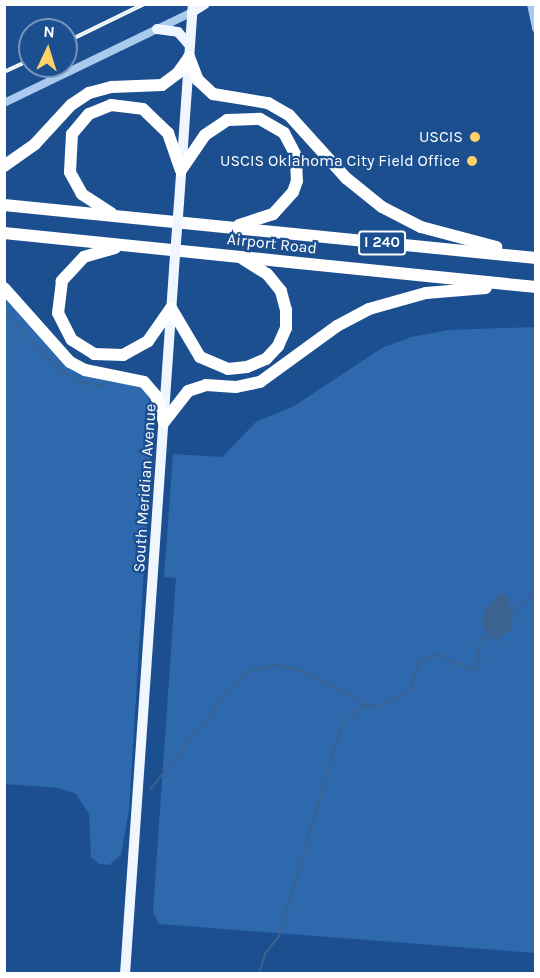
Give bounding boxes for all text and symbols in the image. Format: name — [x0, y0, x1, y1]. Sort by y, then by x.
north arrow — [18, 18, 78, 78]
text: N — [43, 22, 56, 41]
place label: USCIS — [419, 127, 463, 147]
marker: USCIS — [468, 130, 482, 144]
place label: USCIS Oklahoma City Field Office — [220, 151, 460, 171]
marker: USCIS Oklahoma City Field Office — [465, 154, 479, 168]
street label: Airport Road — [226, 230, 318, 258]
road number: I 240 — [358, 231, 406, 255]
street label: South Meridian Avenue — [130, 403, 160, 573]

